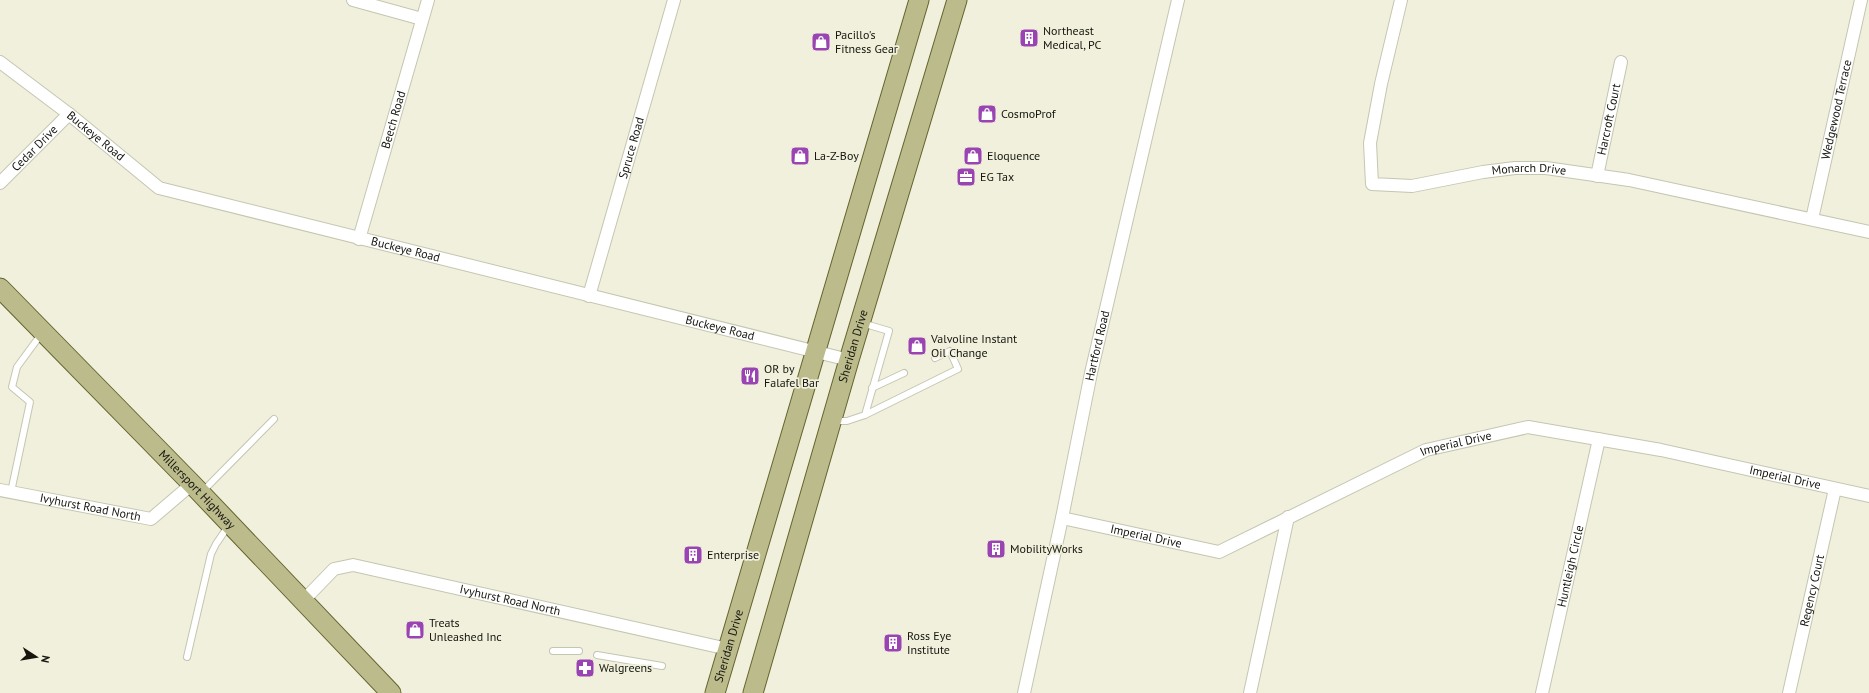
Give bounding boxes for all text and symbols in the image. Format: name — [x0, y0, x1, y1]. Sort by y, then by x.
place label: Northeast Medical, PC — [1043, 23, 1102, 52]
place label: Pacillo's Fitness Gear — [835, 27, 898, 56]
building icon: Northeast Medical, PC — [1018, 27, 1040, 49]
shop icon: Pacillo's Fitness Gear — [810, 31, 832, 53]
street label: Wedgewood Terrace — [1818, 58, 1854, 161]
street label: Harcroft Court — [1594, 82, 1623, 156]
street label: Beech Road — [377, 89, 408, 150]
shop icon: CosmoProf — [976, 103, 998, 125]
place label: CosmoProf — [1001, 106, 1057, 121]
street label: Buckeye Road — [64, 107, 128, 164]
street label: Spruce Road — [615, 115, 647, 180]
street label: Cedar Drive — [8, 122, 61, 174]
shop icon: La-Z-Boy — [789, 145, 811, 167]
shop icon: Eloquence — [962, 145, 984, 167]
place label: La-Z-Boy — [814, 148, 859, 163]
place label: Eloquence — [987, 148, 1040, 163]
street label: Monarch Drive — [1491, 160, 1567, 178]
office icon: EG Tax — [955, 166, 977, 188]
place label: EG Tax — [980, 169, 1014, 184]
street label: Buckeye Road — [370, 233, 442, 265]
street label: Sheridan Drive — [835, 308, 871, 384]
street label: Hartford Road — [1082, 309, 1112, 382]
street label: Buckeye Road — [684, 312, 756, 343]
place label: Valvoline Instant Oil Change — [930, 331, 1017, 360]
shop icon: Valvoline Instant Oil Change — [906, 335, 928, 357]
place label: OR by Falafel Bar — [764, 361, 819, 390]
restaurant icon: OR by Falafel Bar — [739, 365, 761, 387]
street label: Imperial Drive — [1417, 427, 1493, 459]
street label: Millersport Highway — [156, 447, 239, 532]
street label: Imperial Drive — [1748, 462, 1822, 492]
street label: Ivyhurst Road North — [39, 490, 142, 524]
street label: Imperial Drive — [1109, 521, 1183, 551]
street label: Huntleigh Circle — [1554, 524, 1586, 608]
building icon: MobilityWorks — [985, 538, 1007, 560]
place label: MobilityWorks — [1010, 541, 1083, 556]
building icon: Enterprise — [682, 544, 704, 566]
place label: Enterprise — [707, 547, 759, 562]
street label: Regency Court — [1796, 553, 1827, 628]
street label: Ivyhurst Road North — [458, 581, 562, 618]
street label: Sheridan Drive — [710, 608, 746, 684]
place label: Treats Unleashed Inc — [429, 615, 502, 644]
shop icon: Treats Unleashed Inc — [404, 619, 426, 641]
place label: Ross Eye Institute — [907, 628, 951, 657]
building icon: Ross Eye Institute — [882, 632, 904, 654]
north arrow — [16, 637, 56, 677]
text: N — [38, 654, 53, 664]
pharmacy icon: Walgreens — [574, 657, 596, 679]
place label: Walgreens — [599, 660, 652, 675]

